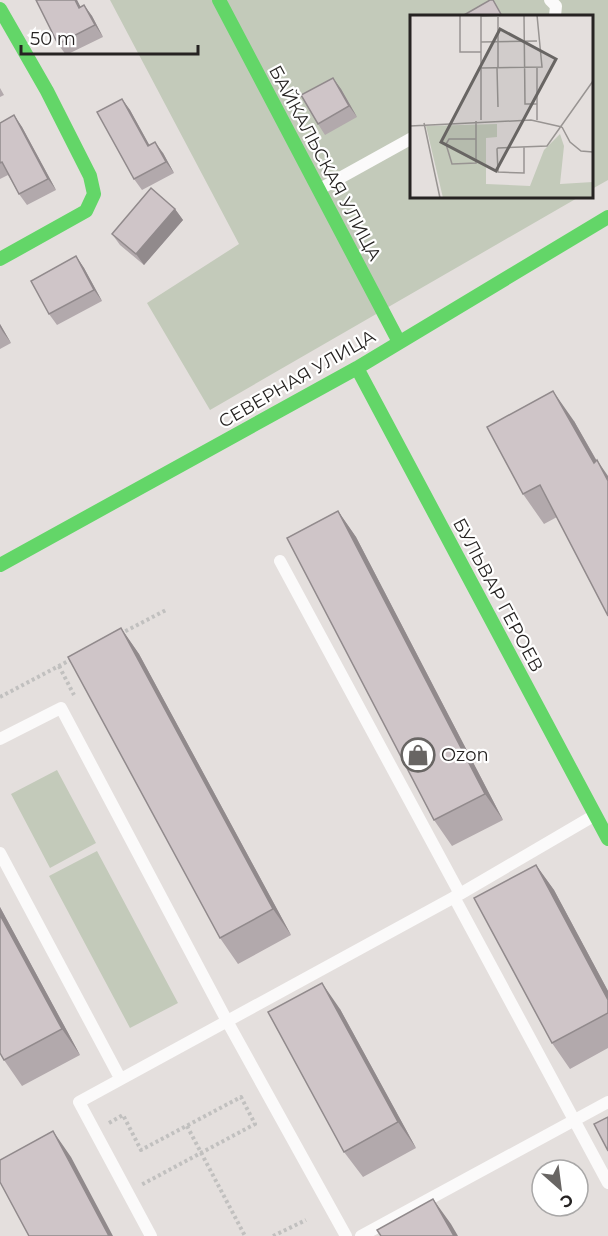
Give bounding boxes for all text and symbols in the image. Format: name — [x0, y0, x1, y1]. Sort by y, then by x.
inset map — [410, 15, 593, 198]
scale bar — [21, 18, 198, 56]
text: 50 m — [30, 28, 76, 50]
street label: БАЙКАЛЬСКАЯ УЛИЦА — [264, 61, 386, 265]
street label: СЕВЕРНАЯ УЛИЦА — [215, 325, 380, 433]
street label: БУЛЬВАР ГЕРОЕВ — [448, 514, 548, 676]
shop icon: Ozon — [400, 737, 436, 773]
place label: Ozon — [441, 744, 489, 766]
north arrow — [530, 1158, 590, 1218]
text: С — [557, 1190, 576, 1212]

